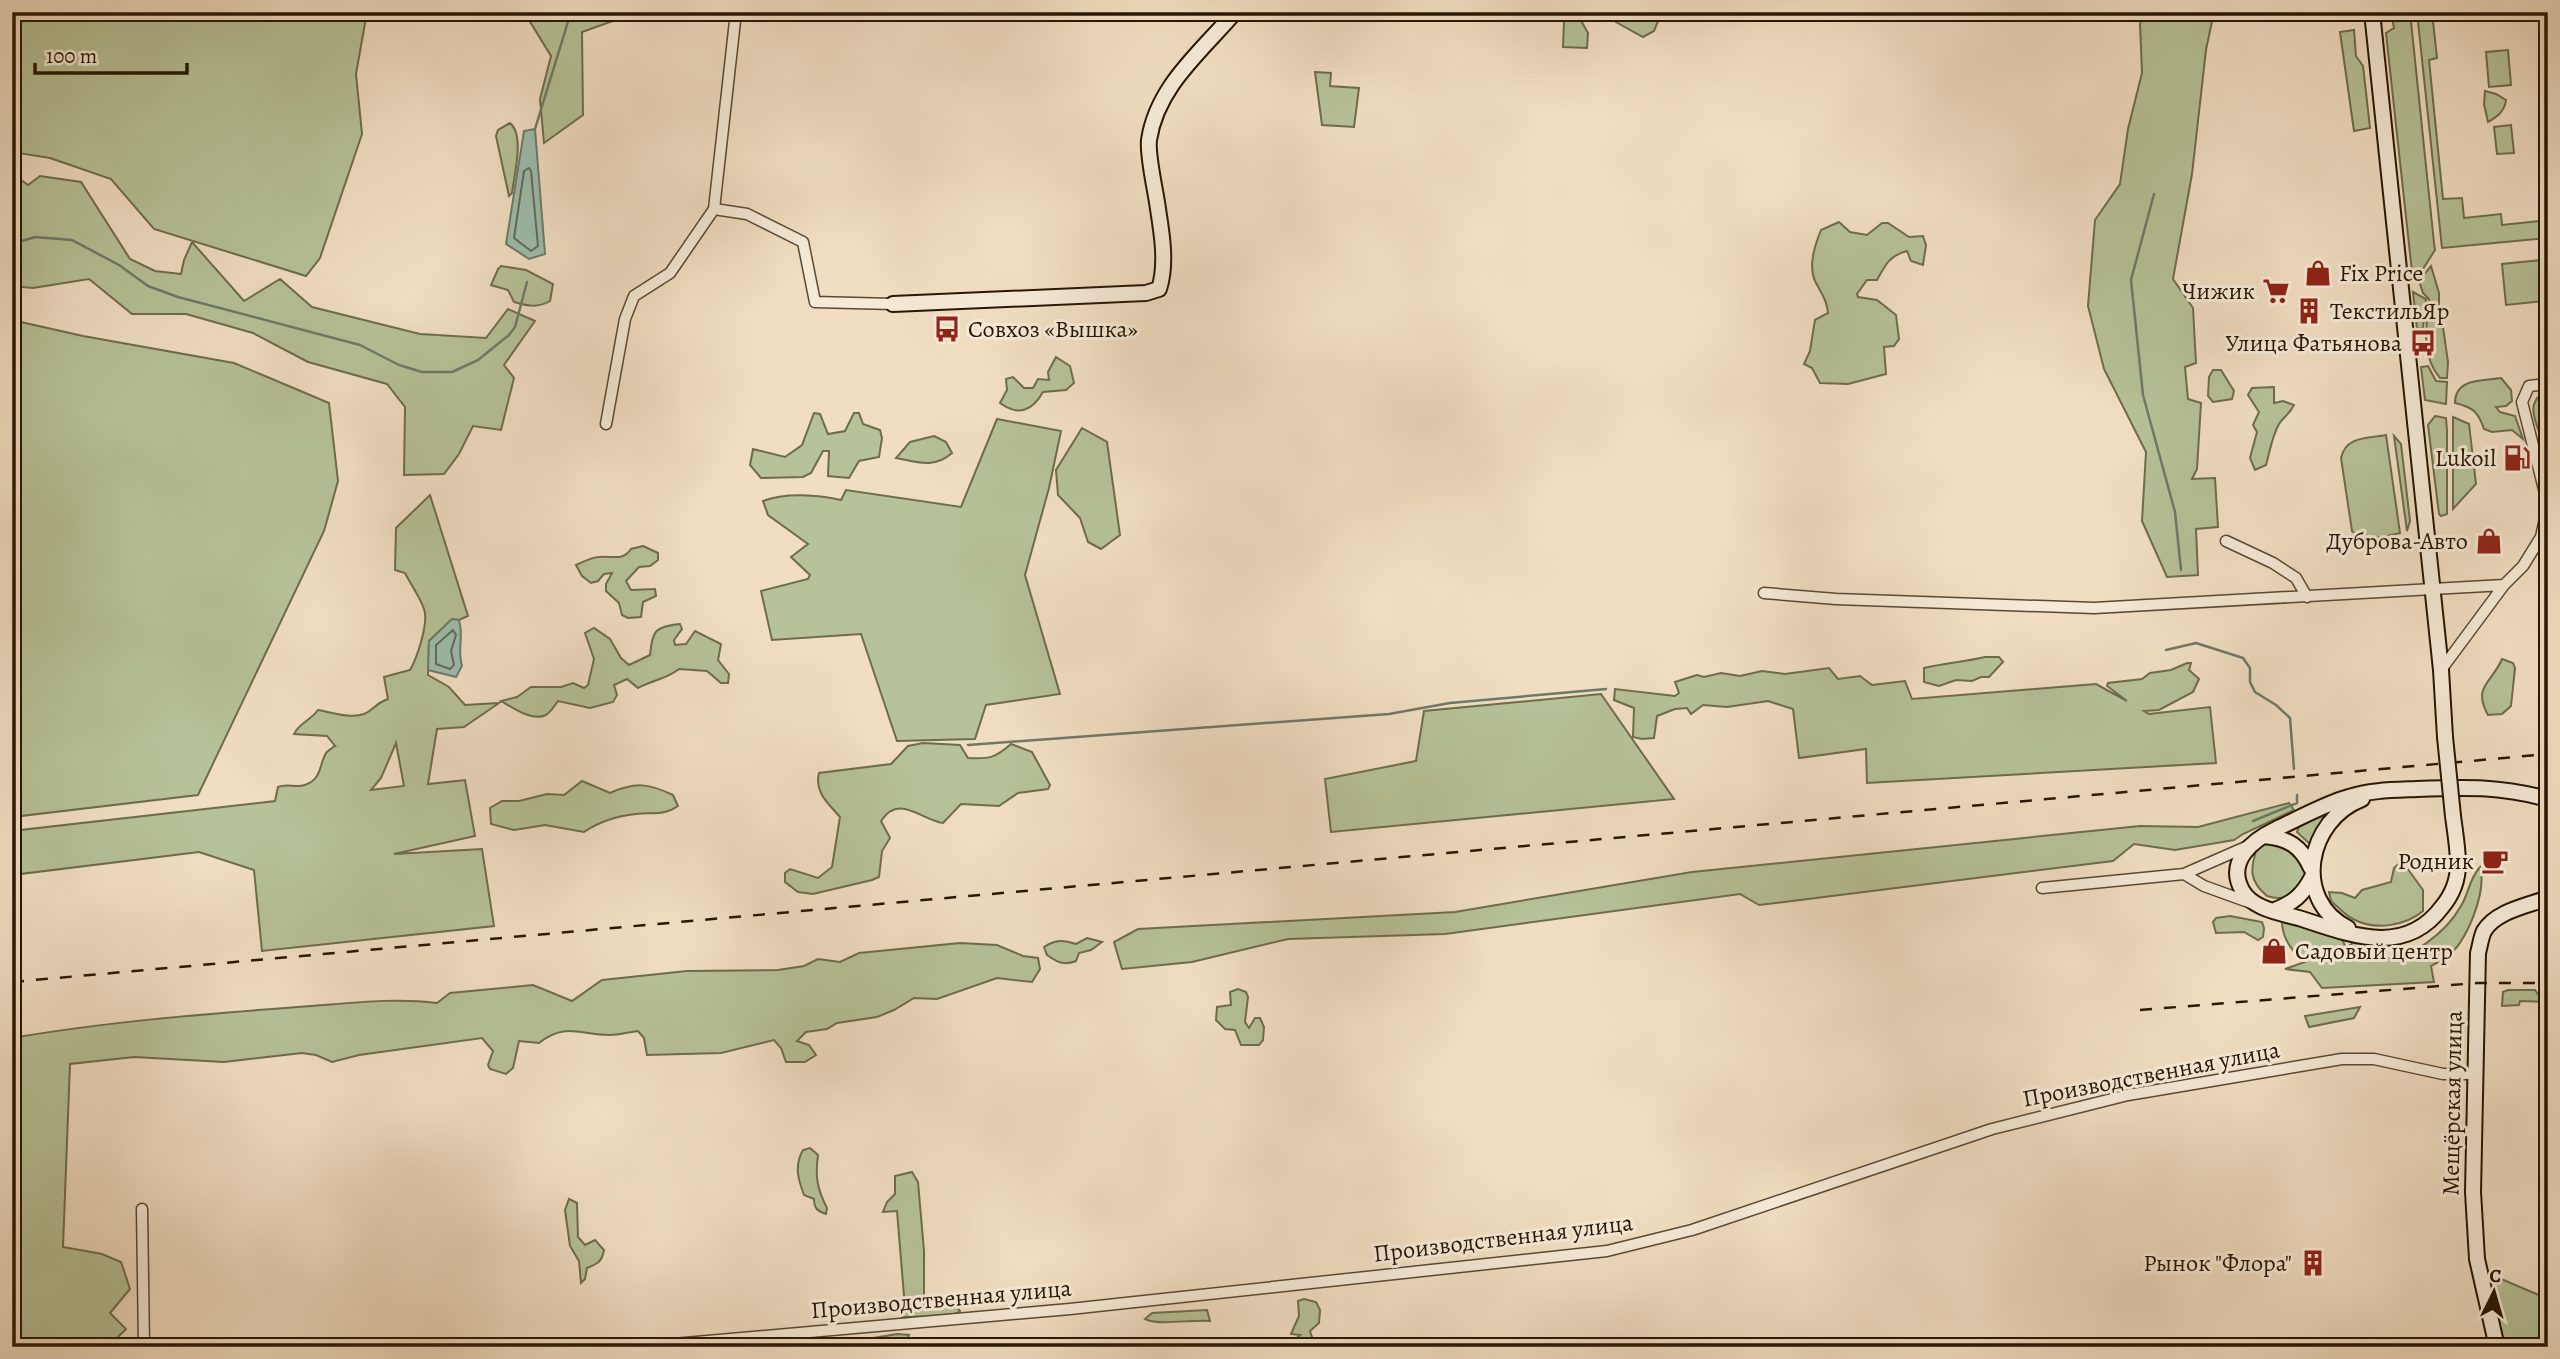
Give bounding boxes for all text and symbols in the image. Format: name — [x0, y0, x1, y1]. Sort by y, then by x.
scale bar — [35, 32, 187, 76]
text: 100 m — [46, 42, 97, 70]
place label: Fix Price — [2339, 257, 2423, 289]
shop icon: Fix Price — [2303, 258, 2333, 288]
place label: Чижик — [2182, 275, 2255, 307]
supermarket icon: Чижик — [2261, 276, 2291, 306]
place label: ТекстильЯр — [2330, 295, 2449, 327]
building icon: ТекстильЯр — [2294, 296, 2324, 326]
place label: Совхоз «Вышка» — [968, 313, 1138, 345]
bus stop icon: Совхоз «Вышка» — [932, 314, 962, 344]
place label: Улица Фатьянова — [2225, 327, 2402, 359]
bus stop icon: Улица Фатьянова — [2408, 328, 2438, 358]
place label: Lukoil — [2435, 442, 2496, 474]
fuel station icon: Lukoil — [2502, 443, 2532, 473]
place label: Дуброва-Авто — [2326, 525, 2468, 557]
shop icon: Дуброва-Авто — [2474, 526, 2504, 556]
place label: Родник — [2397, 845, 2474, 877]
cafe icon: Родник — [2480, 846, 2510, 876]
place label: Садовый центр — [2295, 935, 2453, 967]
shop icon: Садовый центр — [2259, 936, 2289, 966]
street label: Мещёрская улица — [2434, 1010, 2470, 1196]
street label: Производственная улица — [2020, 1033, 2282, 1115]
street label: Производственная улица — [1371, 1206, 1635, 1270]
place label: Рынок "Флора" — [2143, 1247, 2292, 1279]
building icon: Рынок "Флора" — [2298, 1248, 2328, 1278]
north arrow — [2458, 1258, 2528, 1328]
text: С — [2488, 1263, 2502, 1290]
street label: Производственная улица — [809, 1272, 1073, 1326]

